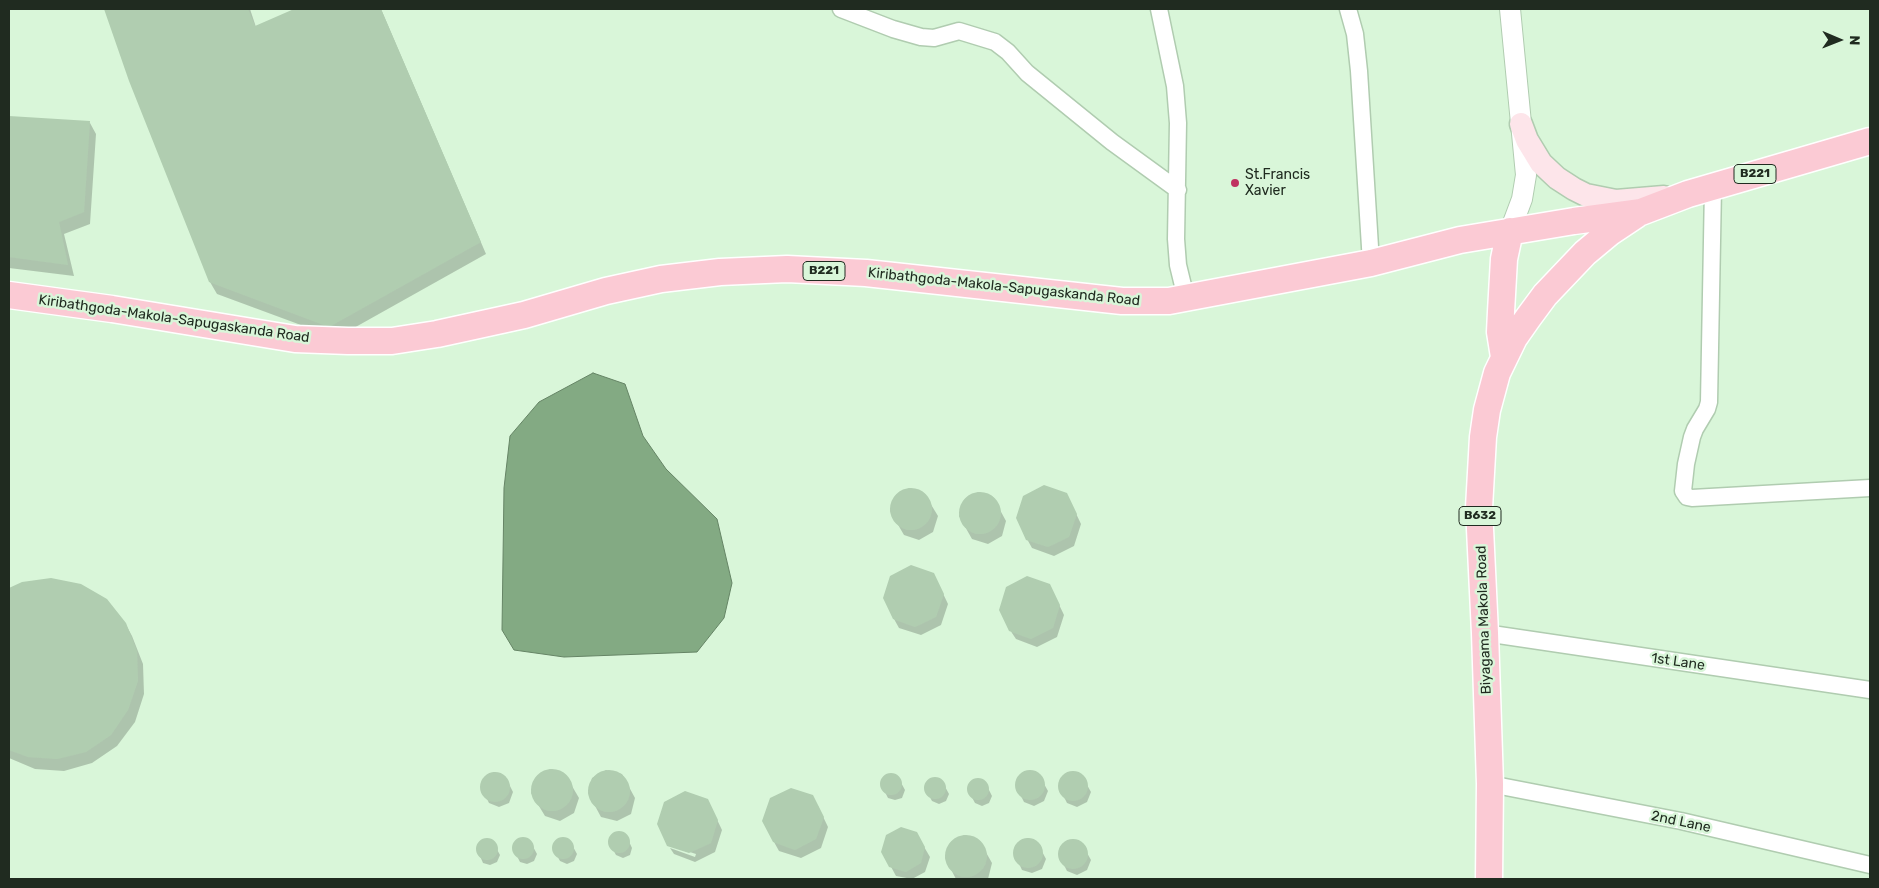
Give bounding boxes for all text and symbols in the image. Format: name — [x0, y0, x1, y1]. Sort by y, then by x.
north arrow — [1814, 15, 1864, 65]
text: N — [1846, 35, 1863, 45]
road number: B221 — [1734, 164, 1776, 183]
place label: St.Francis Xavier — [1245, 167, 1310, 200]
marker: St.Francis Xavier — [1229, 177, 1241, 189]
road number: B221 — [803, 262, 845, 280]
street label: Kiribathgoda-Makola-Sapugaskanda Road — [867, 264, 1141, 310]
street label: Kiribathgoda-Makola-Sapugaskanda Road — [37, 292, 311, 346]
road number: B632 — [1459, 506, 1501, 526]
street label: Biyagama Makola Road — [1473, 545, 1495, 695]
street label: 1st Lane — [1650, 650, 1706, 674]
street label: 2nd Lane — [1650, 808, 1712, 836]

